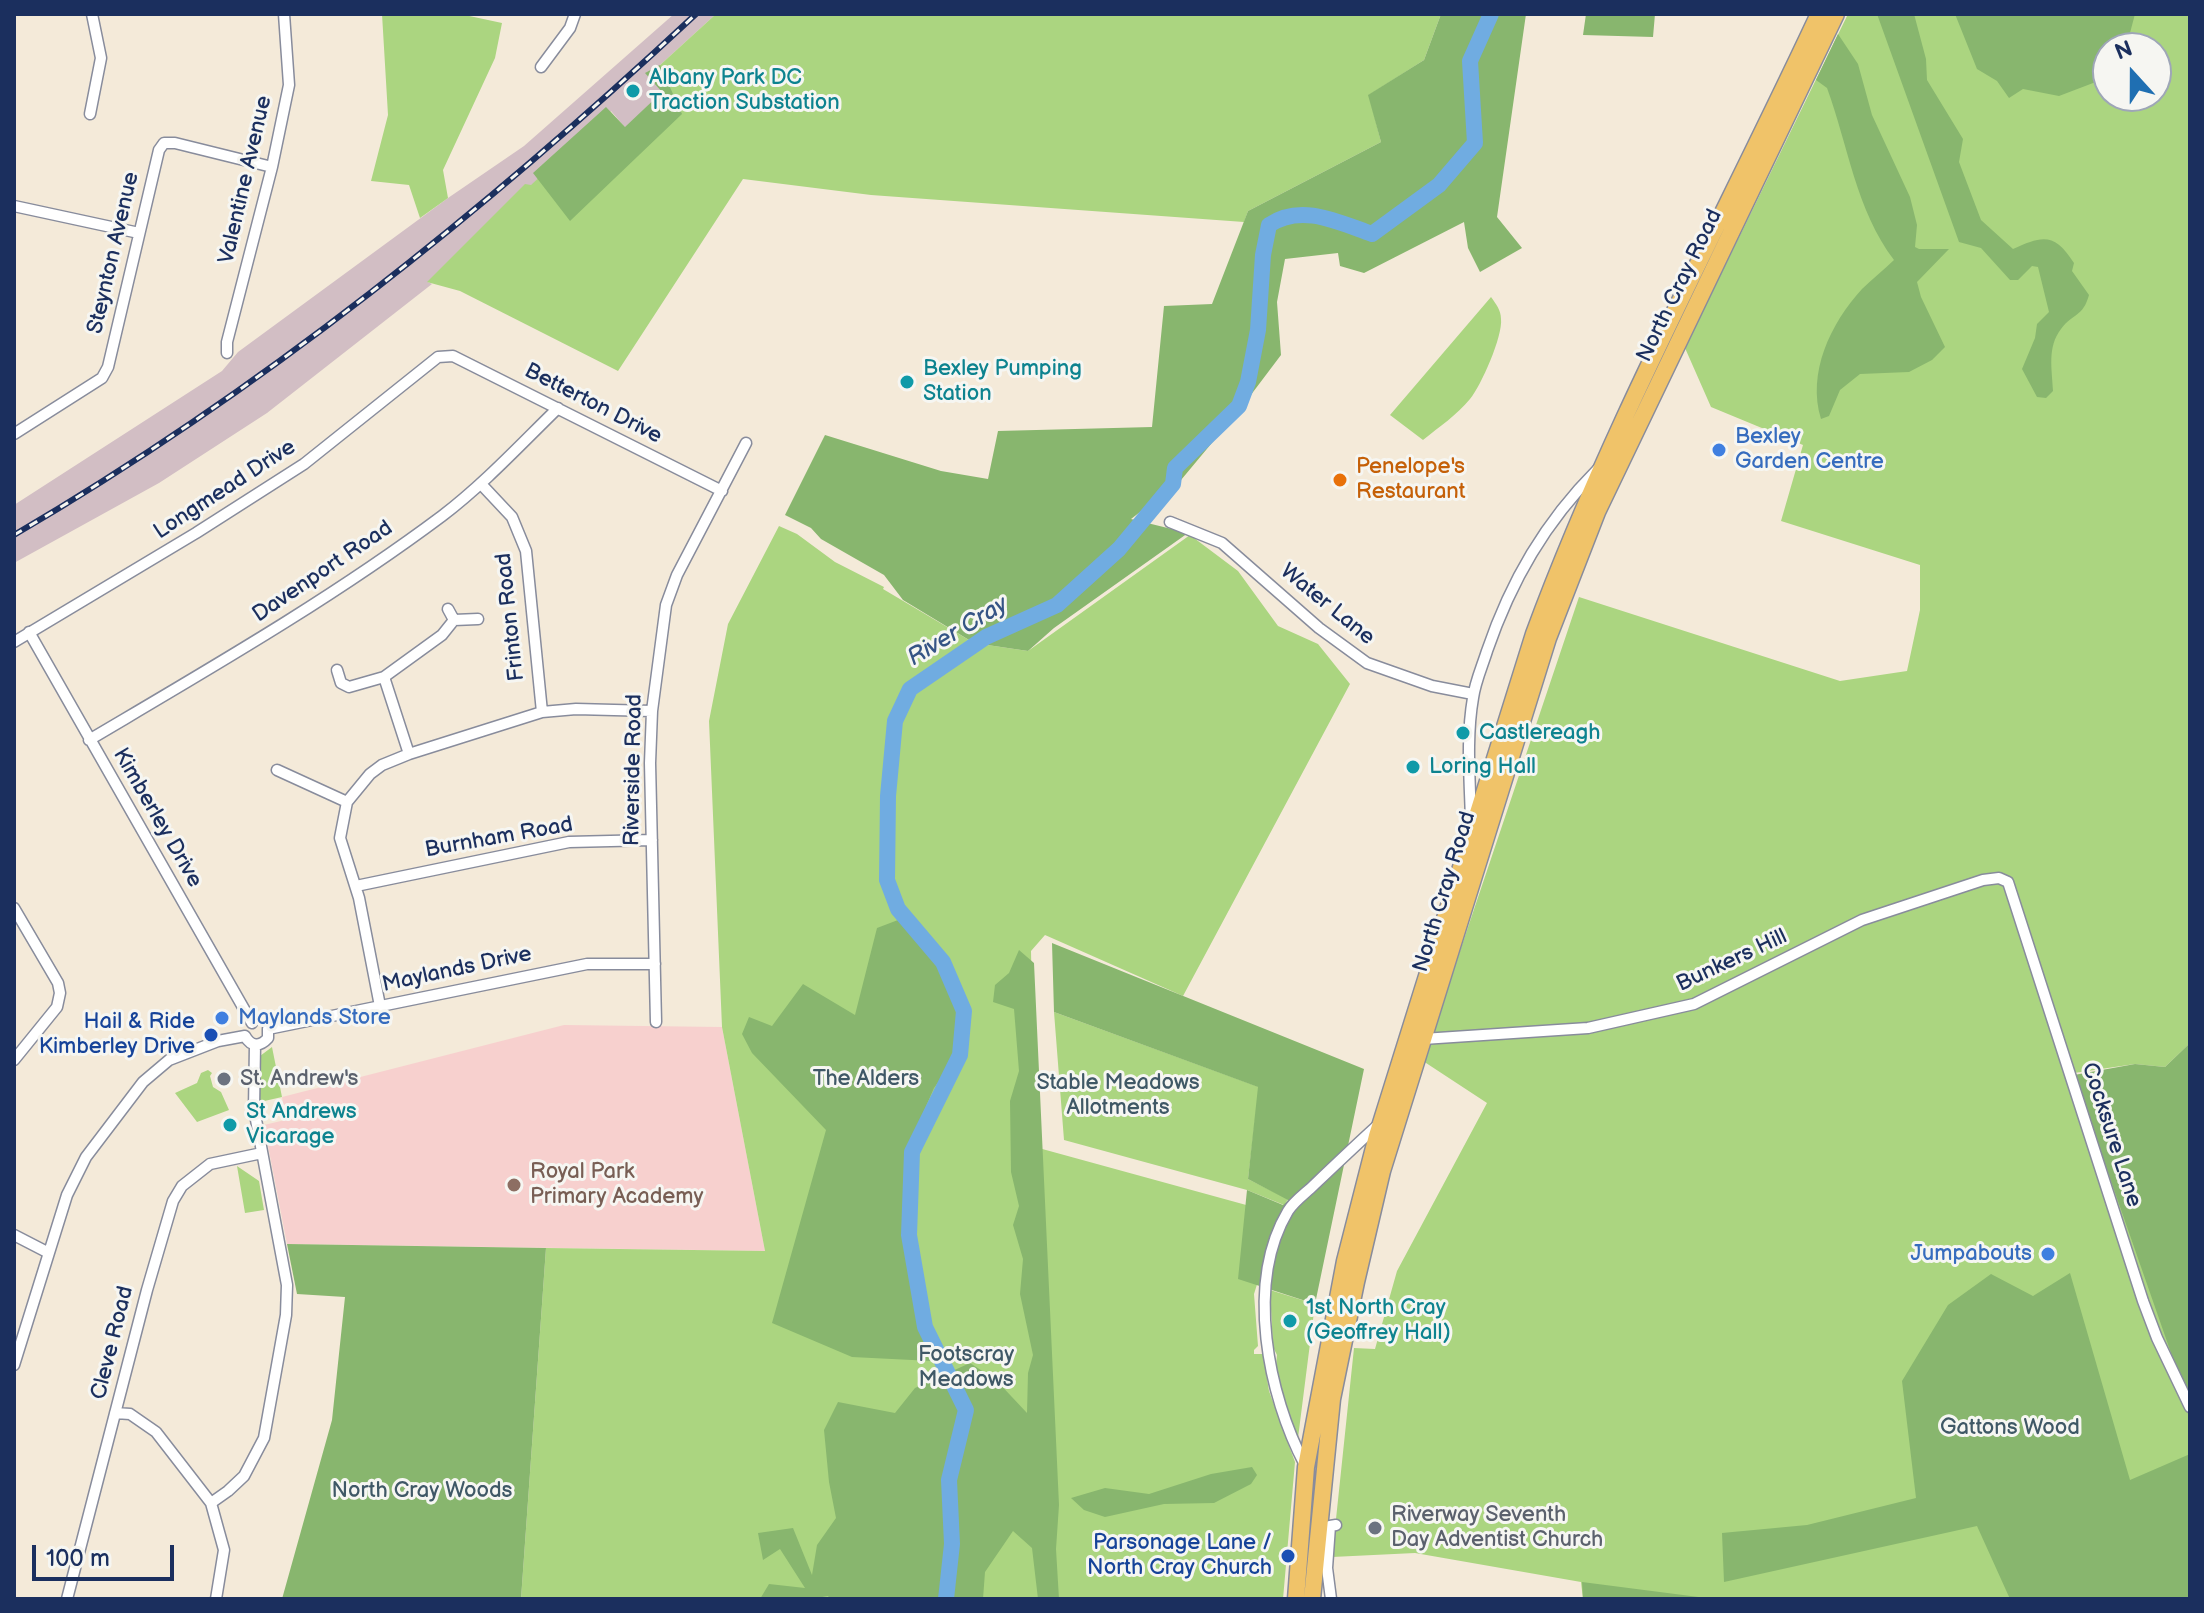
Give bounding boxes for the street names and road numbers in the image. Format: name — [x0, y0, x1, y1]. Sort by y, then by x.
street label: Valentine Avenue — [214, 93, 278, 267]
street label: Steynton Avenue — [83, 169, 145, 337]
street label: North Cray Road — [1632, 205, 1728, 367]
street label: Betterton Drive — [520, 358, 666, 450]
street label: Longmead Drive — [149, 434, 301, 546]
street label: Davenport Road — [248, 515, 398, 629]
street label: Frinton Road — [491, 552, 531, 682]
street label: Water Lane — [1274, 559, 1380, 651]
street label: Riverside Road — [619, 694, 649, 846]
street label: Kimberley Drive — [106, 744, 208, 892]
street label: North Cray Road — [1408, 808, 1482, 976]
street label: Burnham Road — [423, 812, 575, 864]
street label: Bunkers Hill — [1672, 924, 1792, 998]
street label: Maylands Drive — [380, 941, 534, 999]
street label: Cocksure Lane — [2075, 1060, 2147, 1210]
street label: Cleve Road — [86, 1284, 140, 1402]

